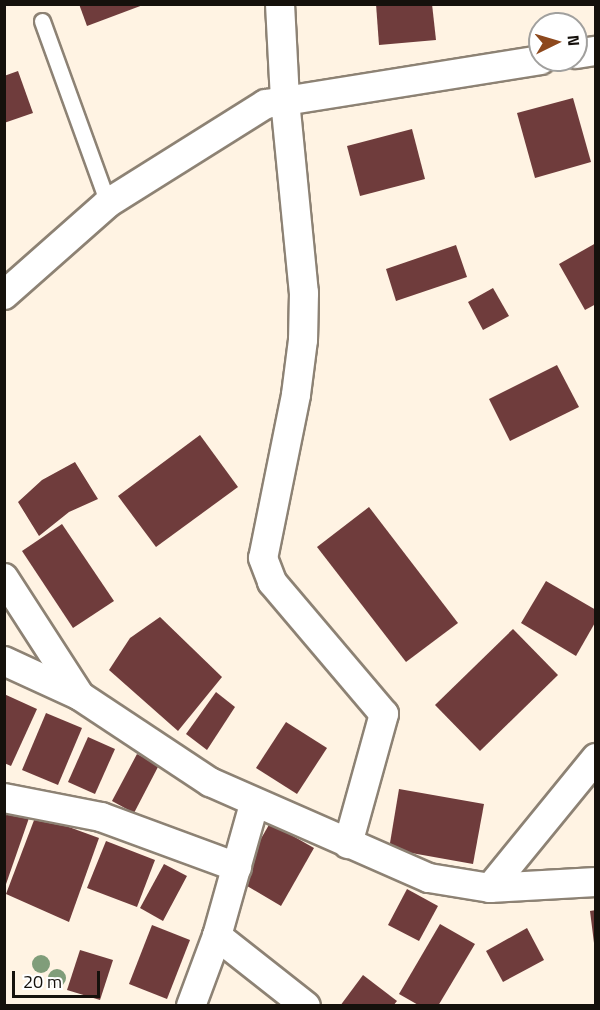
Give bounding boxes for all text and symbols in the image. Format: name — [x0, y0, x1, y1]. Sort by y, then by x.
north arrow — [528, 12, 588, 72]
text: N — [562, 34, 586, 47]
scale bar — [15, 959, 104, 997]
text: 20 m — [23, 968, 62, 995]

